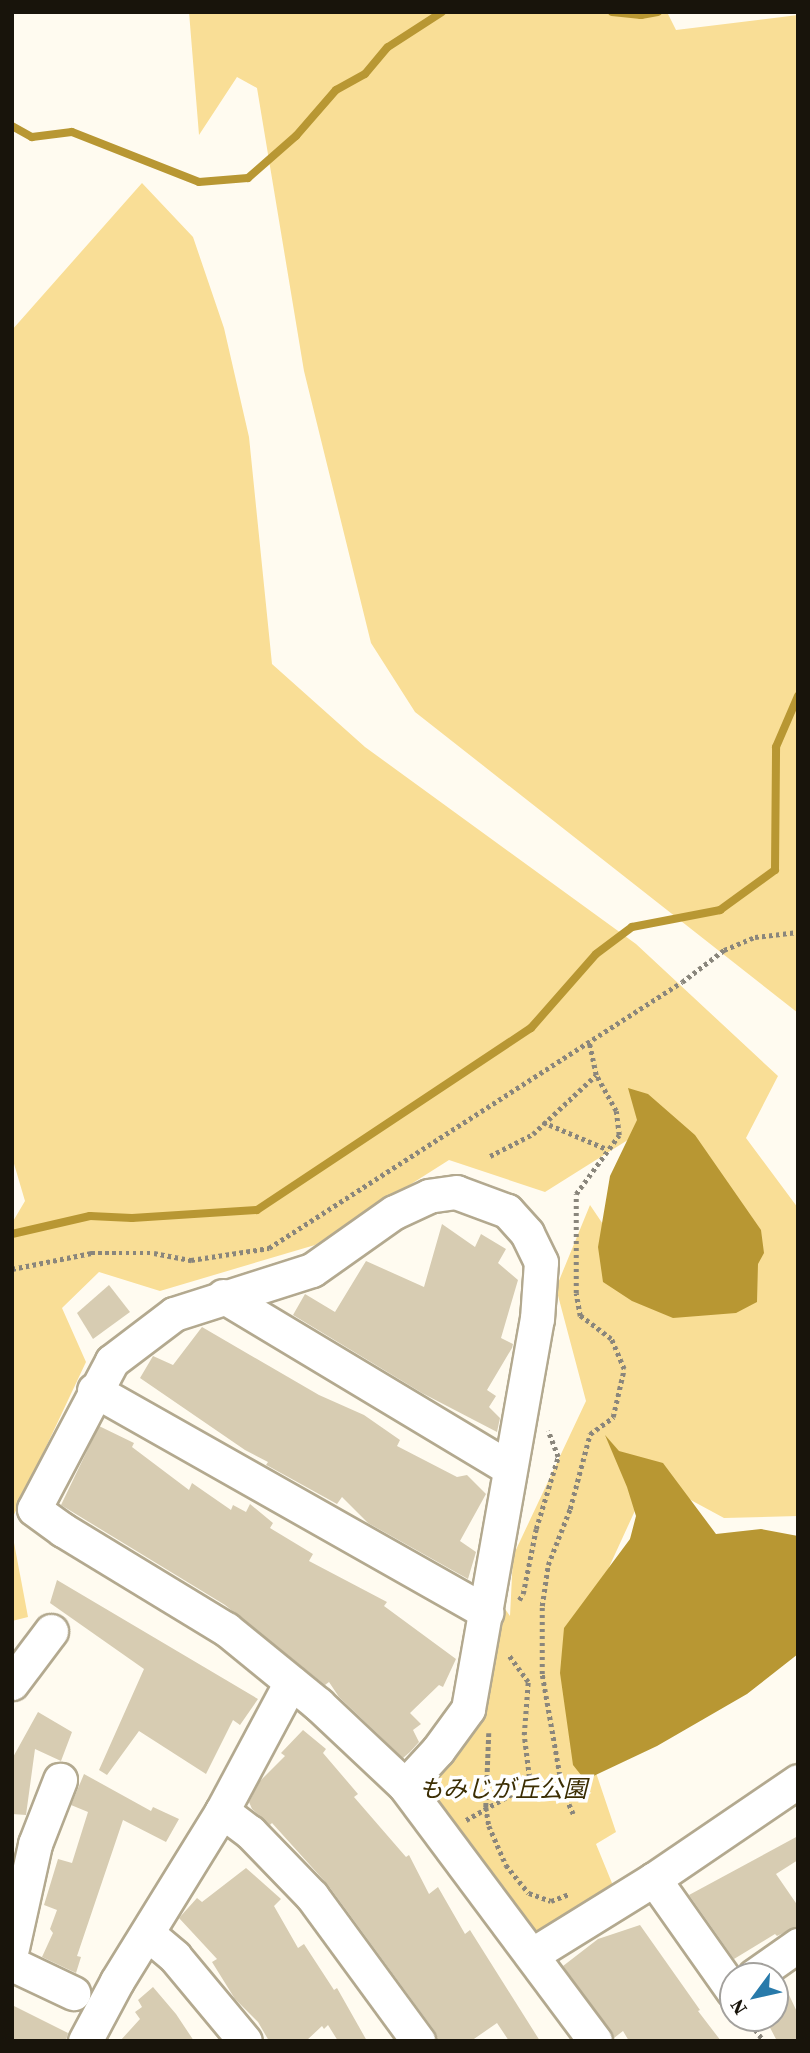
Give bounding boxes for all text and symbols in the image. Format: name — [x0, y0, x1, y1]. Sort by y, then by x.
park label: もみじが丘公園 — [419, 1775, 587, 1803]
north arrow — [719, 1962, 789, 2032]
text: N — [723, 1994, 753, 2020]

